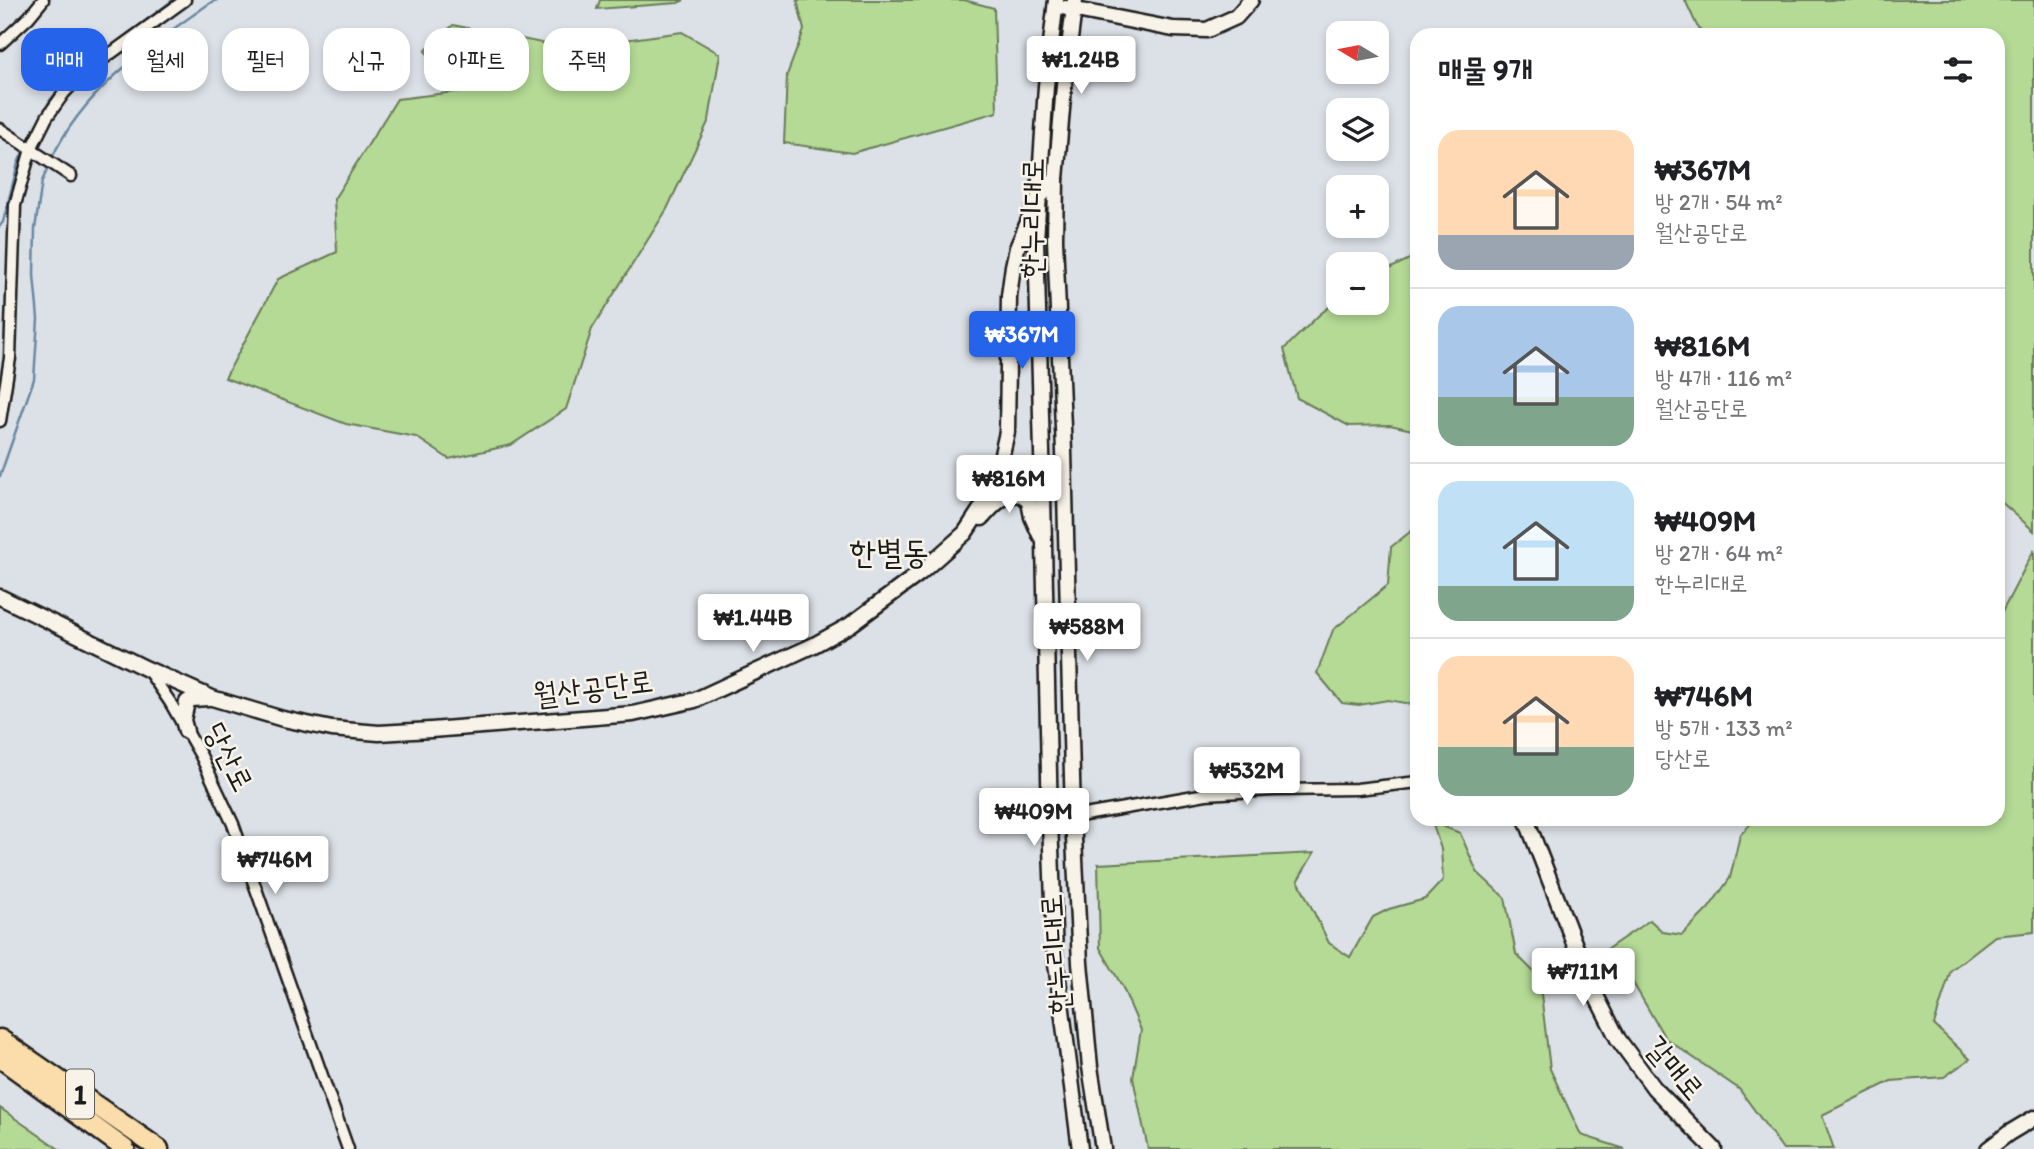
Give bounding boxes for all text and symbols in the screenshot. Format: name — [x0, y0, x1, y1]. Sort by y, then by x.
north arrow — [1326, 21, 1390, 84]
map controls — [1326, 21, 1389, 315]
chip: 매매 — [21, 28, 108, 91]
chip: 월세 — [122, 28, 208, 91]
chip: 필터 — [222, 28, 309, 91]
chip: 신규 — [323, 28, 410, 91]
chip: 아파트 — [424, 28, 529, 91]
chip: 주택 — [543, 28, 630, 91]
pin: ₩1.24B — [1024, 36, 1138, 96]
text: ₩1.24B — [1043, 45, 1119, 73]
text: 매물 9개 — [1438, 51, 1533, 88]
icon: filters — [1939, 51, 1977, 89]
button: layers — [1326, 98, 1389, 161]
text: ₩367M — [1655, 151, 1751, 188]
street label: 한누리대로 — [1012, 157, 1051, 279]
icon: home — [1494, 158, 1578, 242]
button: + — [1326, 175, 1389, 238]
text: 방 2개 · 54 m² — [1655, 188, 1783, 216]
text: 월산공단로 — [1655, 218, 1748, 246]
button: − — [1326, 252, 1389, 315]
pin: ₩367M — [973, 312, 1071, 371]
text: ₩367M — [985, 320, 1059, 348]
text: ₩816M — [1655, 327, 1750, 364]
icon: home — [1494, 334, 1578, 418]
text: 방 4개 · 116 m² — [1655, 364, 1792, 392]
text: 월산공단로 — [1655, 394, 1748, 422]
pin: ₩816M — [960, 456, 1058, 515]
text: ₩816M — [972, 464, 1046, 492]
text: ₩409M — [1655, 502, 1756, 539]
icon: home — [1494, 509, 1578, 593]
district label: 한별동 — [849, 532, 929, 571]
text: 방 2개 · 64 m² — [1655, 539, 1783, 567]
text: 한누리대로 — [1655, 569, 1748, 597]
pin: ₩1.44B — [696, 594, 810, 654]
text: ₩1.44B — [714, 603, 792, 631]
pin: ₩588M — [1038, 604, 1136, 663]
text: ₩588M — [1049, 612, 1125, 640]
street label: 월산공단로 — [531, 662, 655, 713]
text: ₩746M — [1655, 677, 1753, 714]
icon: home — [1494, 684, 1578, 768]
text: 방 5개 · 133 m² — [1655, 714, 1793, 742]
street label: 당산로 — [197, 716, 262, 797]
text: 당산로 — [1655, 744, 1711, 772]
pin: ₩532M — [1198, 748, 1296, 807]
text: ₩532M — [1210, 756, 1284, 784]
pin: ₩409M — [985, 788, 1083, 848]
text: ₩409M — [995, 797, 1073, 825]
pin: ₩746M — [226, 836, 324, 896]
text: ₩746M — [237, 845, 313, 873]
street label: 한누리대로 — [1032, 893, 1077, 1016]
pin: ₩711M — [1534, 948, 1632, 1008]
text: ₩711M — [1548, 957, 1618, 985]
street label: 갈매로 — [1638, 1028, 1713, 1107]
road number: 1 — [66, 1070, 94, 1118]

